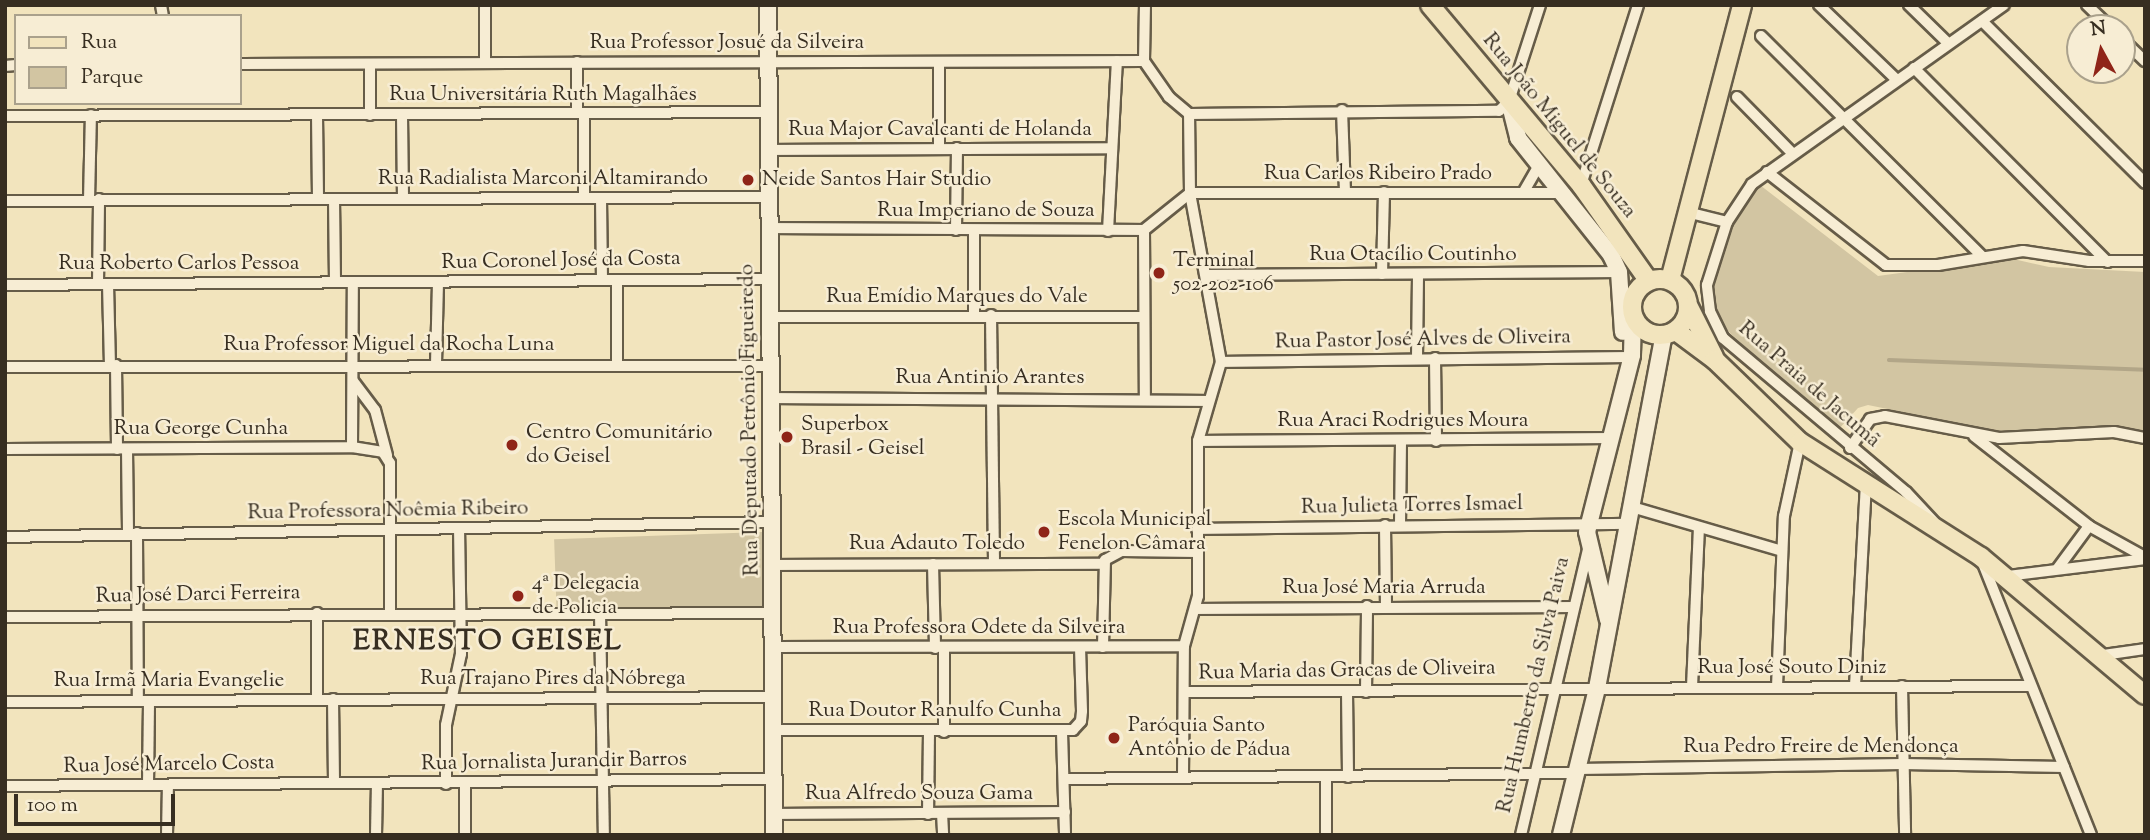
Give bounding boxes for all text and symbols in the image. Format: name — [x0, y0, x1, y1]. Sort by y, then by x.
legend — [14, 14, 242, 105]
north arrow — [2066, 14, 2136, 84]
text: N — [2089, 15, 2108, 44]
text: Rua — [81, 28, 117, 58]
street label: Rua João Miguel de Souza — [1477, 28, 1641, 224]
street label: Rua Professor Josué da Silveira — [590, 30, 864, 56]
text: Parque — [81, 63, 143, 93]
street label: Rua Universitária Ruth Magalhães — [389, 82, 697, 108]
street label: Rua Major Cavalcanti de Holanda — [788, 117, 1092, 143]
street label: Rua Carlos Ribeiro Prado — [1264, 161, 1492, 187]
street label: Rua Radialista Marconi Altamirando — [378, 166, 708, 192]
place label: Neide Santos Hair Studio — [762, 167, 991, 193]
marker: Neide Santos Hair Studio — [740, 172, 756, 188]
street label: Rua Imperiano de Souza — [877, 198, 1095, 224]
street label: Rua Otacílio Coutinho — [1309, 242, 1517, 268]
street label: Rua Coronel José da Costa — [441, 246, 681, 276]
place label: Terminal 502-202-106 — [1173, 248, 1274, 298]
street label: Rua Roberto Carlos Pessoa — [59, 251, 299, 277]
street label: Rua Deputado Petrônio Figueiredo — [735, 264, 765, 576]
marker: Terminal 502-202-106 — [1151, 265, 1167, 281]
street label: Rua Emídio Marques do Vale — [826, 284, 1088, 310]
street label: Rua Praia de Jacumã — [1733, 316, 1885, 454]
street label: Rua Pastor José Alves de Oliveira — [1275, 325, 1571, 355]
street label: Rua Professor Miguel da Rocha Luna — [224, 332, 554, 358]
street label: Rua Antinio Arantes — [896, 365, 1084, 391]
street label: Rua Araci Rodrigues Moura — [1278, 408, 1528, 434]
place label: Superbox Brasil - Geisel — [801, 412, 925, 462]
street label: Rua George Cunha — [114, 416, 288, 442]
place label: Centro Comunitário do Geisel — [526, 420, 712, 470]
marker: Superbox Brasil - Geisel — [779, 429, 795, 445]
marker: Centro Comunitário do Geisel — [504, 437, 520, 453]
street label: Rua Julieta Torres Ismael — [1301, 491, 1523, 521]
street label: Rua Professora Noêmia Ribeiro — [247, 496, 529, 526]
place label: Escola Municipal Fenelon Câmara — [1058, 507, 1212, 557]
marker: Escola Municipal Fenelon Câmara — [1036, 524, 1052, 540]
street label: Rua Adauto Toledo — [849, 531, 1025, 557]
street label: Rua Humberto da Silva Paiva — [1492, 555, 1576, 815]
place label: 4ª Delegacia de Policia — [532, 571, 640, 621]
street label: Rua José Maria Arruda — [1282, 575, 1486, 601]
street label: Rua José Darci Ferreira — [95, 581, 301, 609]
marker: 4ª Delegacia de Policia — [510, 588, 526, 604]
street label: Rua Professora Odete da Silveira — [833, 615, 1125, 641]
district label: ERNESTO GEISEL — [355, 625, 621, 659]
street label: Rua José Souto Diniz — [1698, 655, 1886, 681]
street label: Rua Maria das Gracas de Oliveira — [1198, 656, 1496, 686]
street label: Rua Trajano Pires da Nóbrega — [420, 666, 686, 692]
street label: Rua Irmã Maria Evangelie — [54, 668, 284, 694]
street label: Rua Doutor Ranulfo Cunha — [809, 698, 1061, 724]
place label: Paróquia Santo Antônio de Pádua — [1128, 713, 1290, 763]
marker: Paróquia Santo Antônio de Pádua — [1106, 730, 1122, 746]
street label: Rua Pedro Freire de Mendonça — [1683, 734, 1959, 760]
street label: Rua Jornalista Jurandir Barros — [421, 747, 687, 777]
street label: Rua José Marcelo Costa — [63, 751, 275, 779]
scale bar — [18, 780, 178, 824]
street label: Rua Alfredo Souza Gama — [805, 781, 1033, 807]
text: 100 m — [27, 791, 78, 821]

